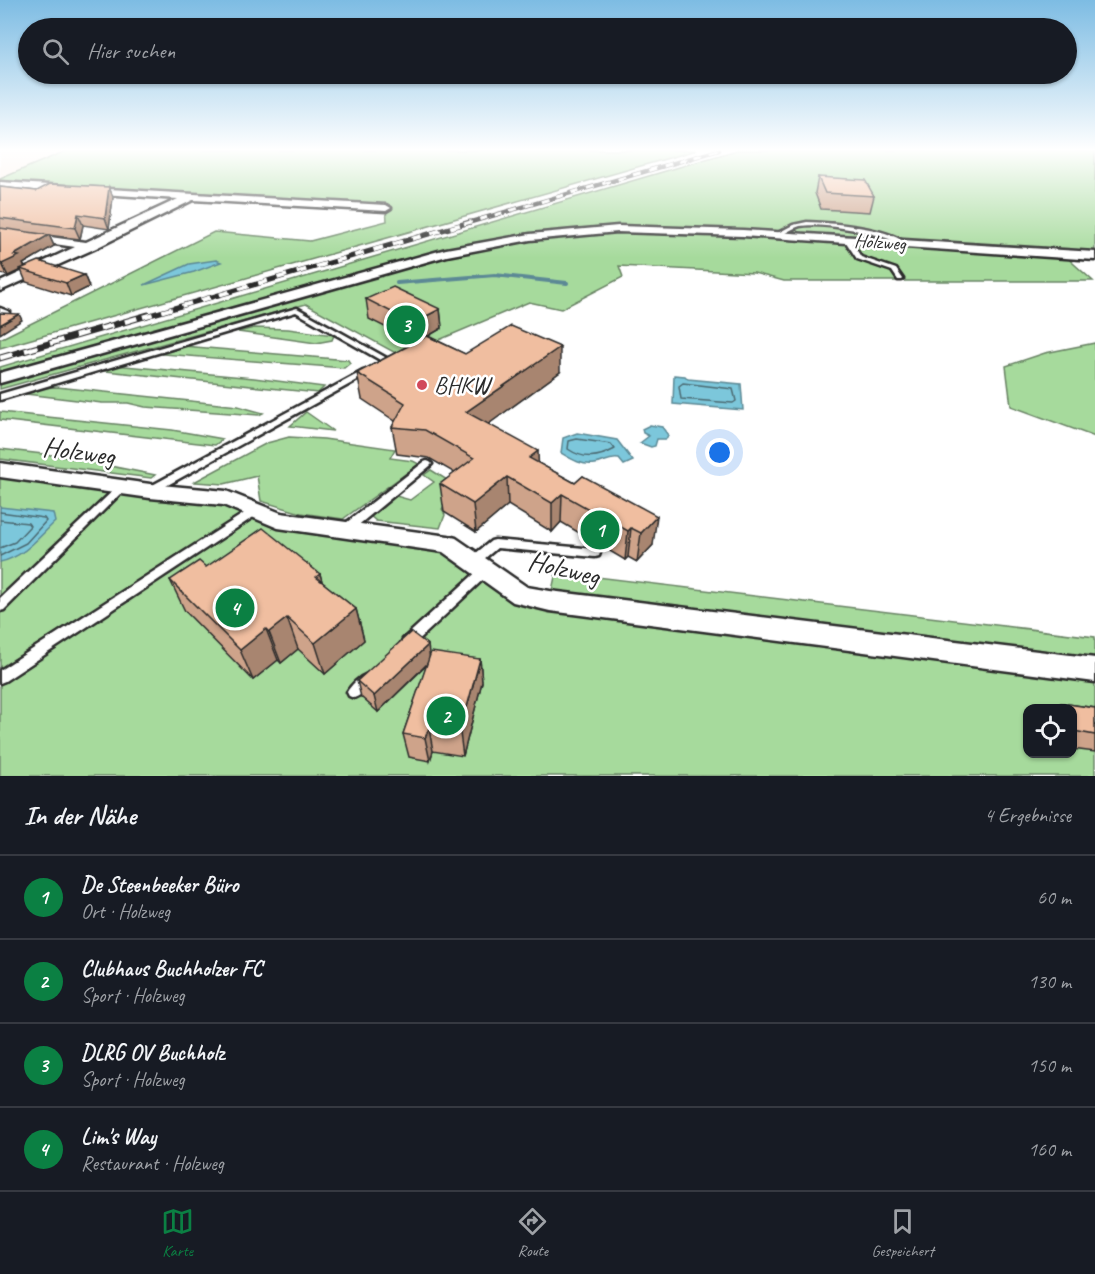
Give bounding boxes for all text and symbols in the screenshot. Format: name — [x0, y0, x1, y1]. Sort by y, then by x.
search box — [18, 18, 1077, 84]
icon: search — [39, 35, 72, 68]
text: Hier suchen — [87, 37, 175, 65]
street label: Holzweg — [853, 228, 908, 256]
pin: 3 — [386, 302, 426, 348]
place label: BHKW — [434, 370, 494, 400]
marker: BHKW — [415, 378, 429, 392]
street label: Holzweg — [41, 429, 118, 474]
your location — [705, 438, 734, 467]
pin: 1 — [580, 508, 620, 552]
street label: Holzweg — [525, 543, 604, 593]
pin: 4 — [216, 586, 254, 630]
pin: 2 — [426, 694, 466, 738]
map controls — [1023, 704, 1077, 758]
button: locate — [1023, 704, 1077, 758]
text: In der Nähe — [24, 799, 136, 832]
text: 4 Ergebnisse — [984, 803, 1071, 828]
text: De Steenbeeker Büro — [81, 871, 239, 899]
text: 1 — [39, 885, 48, 910]
text: 60 m — [1037, 885, 1071, 910]
text: Ort · Holzweg — [81, 899, 170, 924]
text: Clubhaus Buchholzer FC — [81, 955, 262, 983]
text: 2 — [39, 969, 48, 994]
text: 130 m — [1028, 969, 1071, 994]
text: Sport · Holzweg — [81, 983, 185, 1008]
text: DLRG OV Buchholz — [81, 1039, 224, 1067]
text: 3 — [39, 1053, 48, 1078]
text: 150 m — [1028, 1053, 1071, 1078]
text: Sport · Holzweg — [81, 1067, 185, 1092]
text: Lim's Way — [81, 1123, 156, 1151]
text: 4 — [39, 1137, 48, 1162]
text: 160 m — [1028, 1137, 1071, 1162]
text: Restaurant · Holzweg — [81, 1151, 224, 1176]
tab: Karte — [161, 1205, 194, 1261]
tab: Route — [516, 1205, 549, 1261]
tab: Gespeichert — [872, 1205, 934, 1261]

